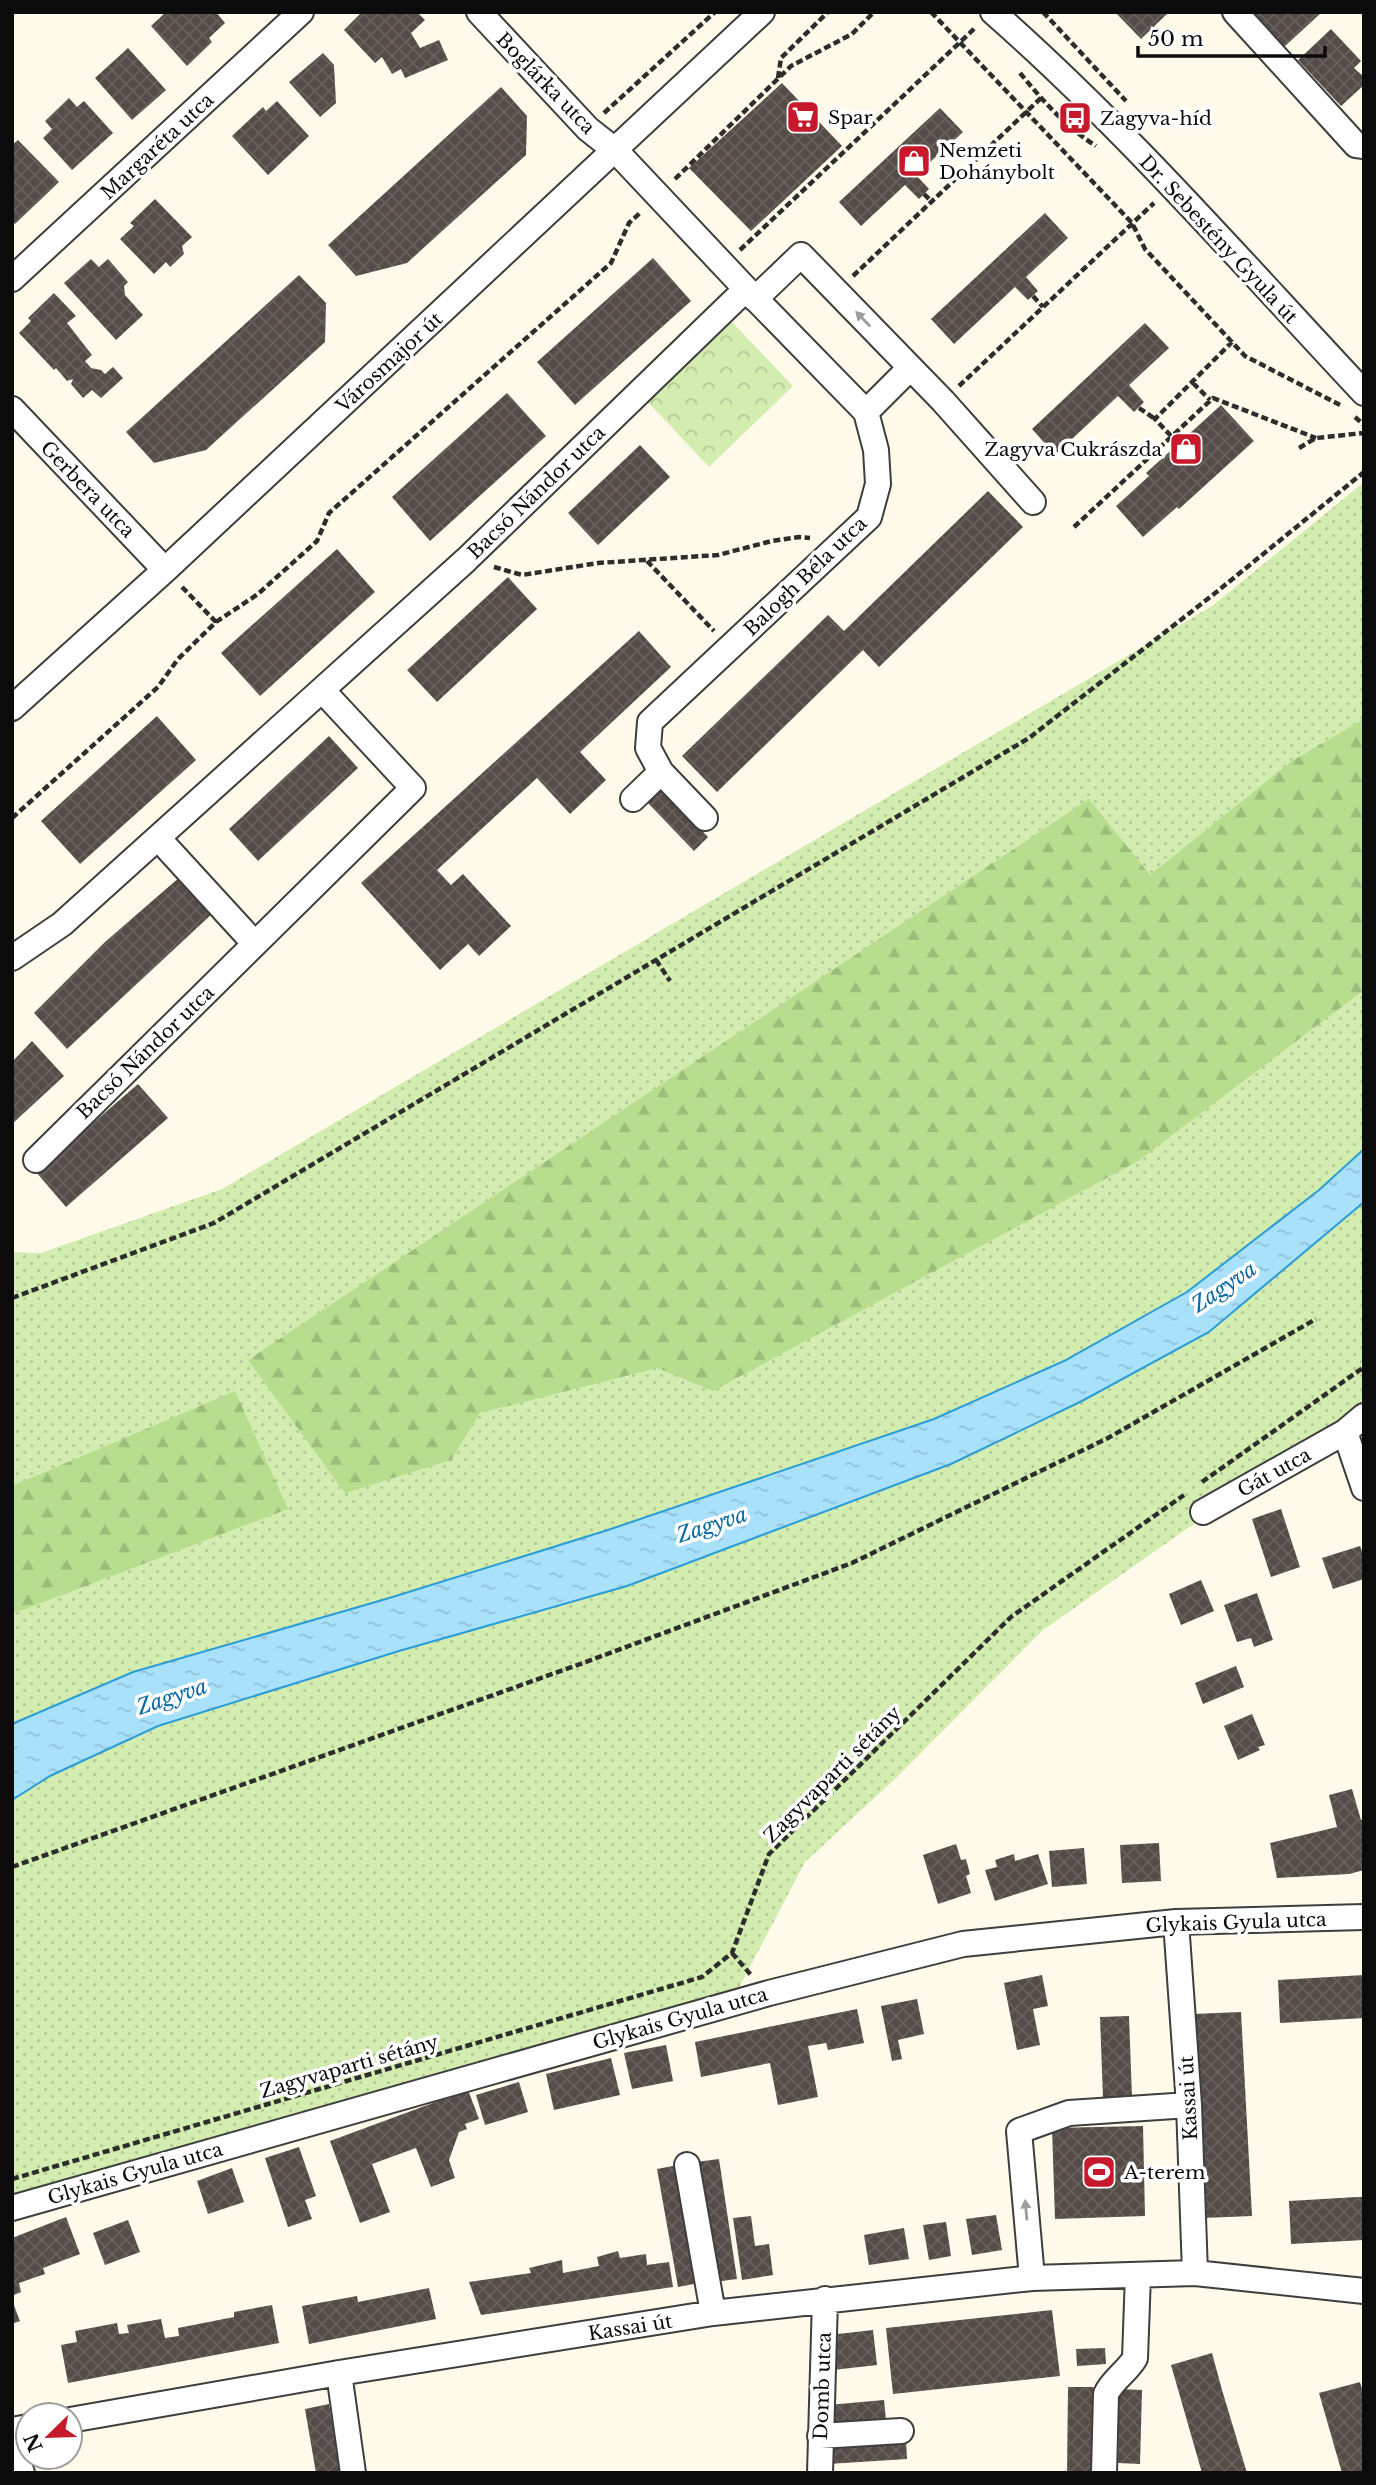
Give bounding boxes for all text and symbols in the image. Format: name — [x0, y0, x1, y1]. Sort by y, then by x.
scale bar — [1138, 14, 1325, 58]
text: 50 m — [1148, 26, 1204, 52]
street label: Boglárka utca — [491, 28, 600, 139]
street label: Margaréta utca — [96, 88, 219, 204]
supermarket icon: Spar — [784, 98, 822, 136]
bus stop icon: Zagyva-híd — [1056, 99, 1094, 137]
place label: Spar — [828, 106, 873, 129]
place label: Zagyva-híd — [1100, 107, 1212, 130]
place label: Nemzeti Dohánybolt — [939, 139, 1056, 184]
shop icon: Nemzeti Dohánybolt — [895, 142, 933, 180]
street label: Dr. Sebestény Gyula út — [1135, 150, 1303, 329]
street label: Városmajor út — [331, 307, 448, 418]
one-way arrow — [855, 311, 871, 328]
street label: Bacsó Nándor utca — [463, 421, 610, 564]
shop icon: Zagyva Cukrászda — [1167, 430, 1205, 468]
street label: Gerbera utca — [36, 436, 140, 543]
place label: Zagyva Cukrászda — [984, 438, 1162, 461]
street label: Balogh Béla utca — [739, 512, 872, 641]
street label: Bacsó Nándor utca — [72, 981, 219, 1124]
water label: Zagyva — [1186, 1256, 1261, 1319]
street label: Gát utca — [1234, 1443, 1315, 1502]
water label: Zagyva — [672, 1501, 751, 1549]
water label: Zagyva — [132, 1673, 211, 1721]
street label: Zagyvaparti sétány — [759, 1701, 906, 1848]
street label: Glykais Gyula utca — [1145, 1908, 1327, 1937]
street label: Glykais Gyula utca — [590, 1982, 771, 2054]
street label: Zagyvaparti sétány — [257, 2030, 441, 2103]
street label: Kassai út — [1175, 2054, 1202, 2141]
street label: Glykais Gyula utca — [45, 2137, 226, 2209]
sports icon: A-terem — [1080, 2153, 1118, 2191]
place label: A-terem — [1123, 2161, 1205, 2184]
one-way arrow — [1020, 2198, 1031, 2220]
street label: Kassai út — [586, 2309, 675, 2345]
street label: Domb utca — [809, 2331, 836, 2440]
north arrow — [14, 2401, 84, 2471]
text: N — [20, 2430, 48, 2455]

